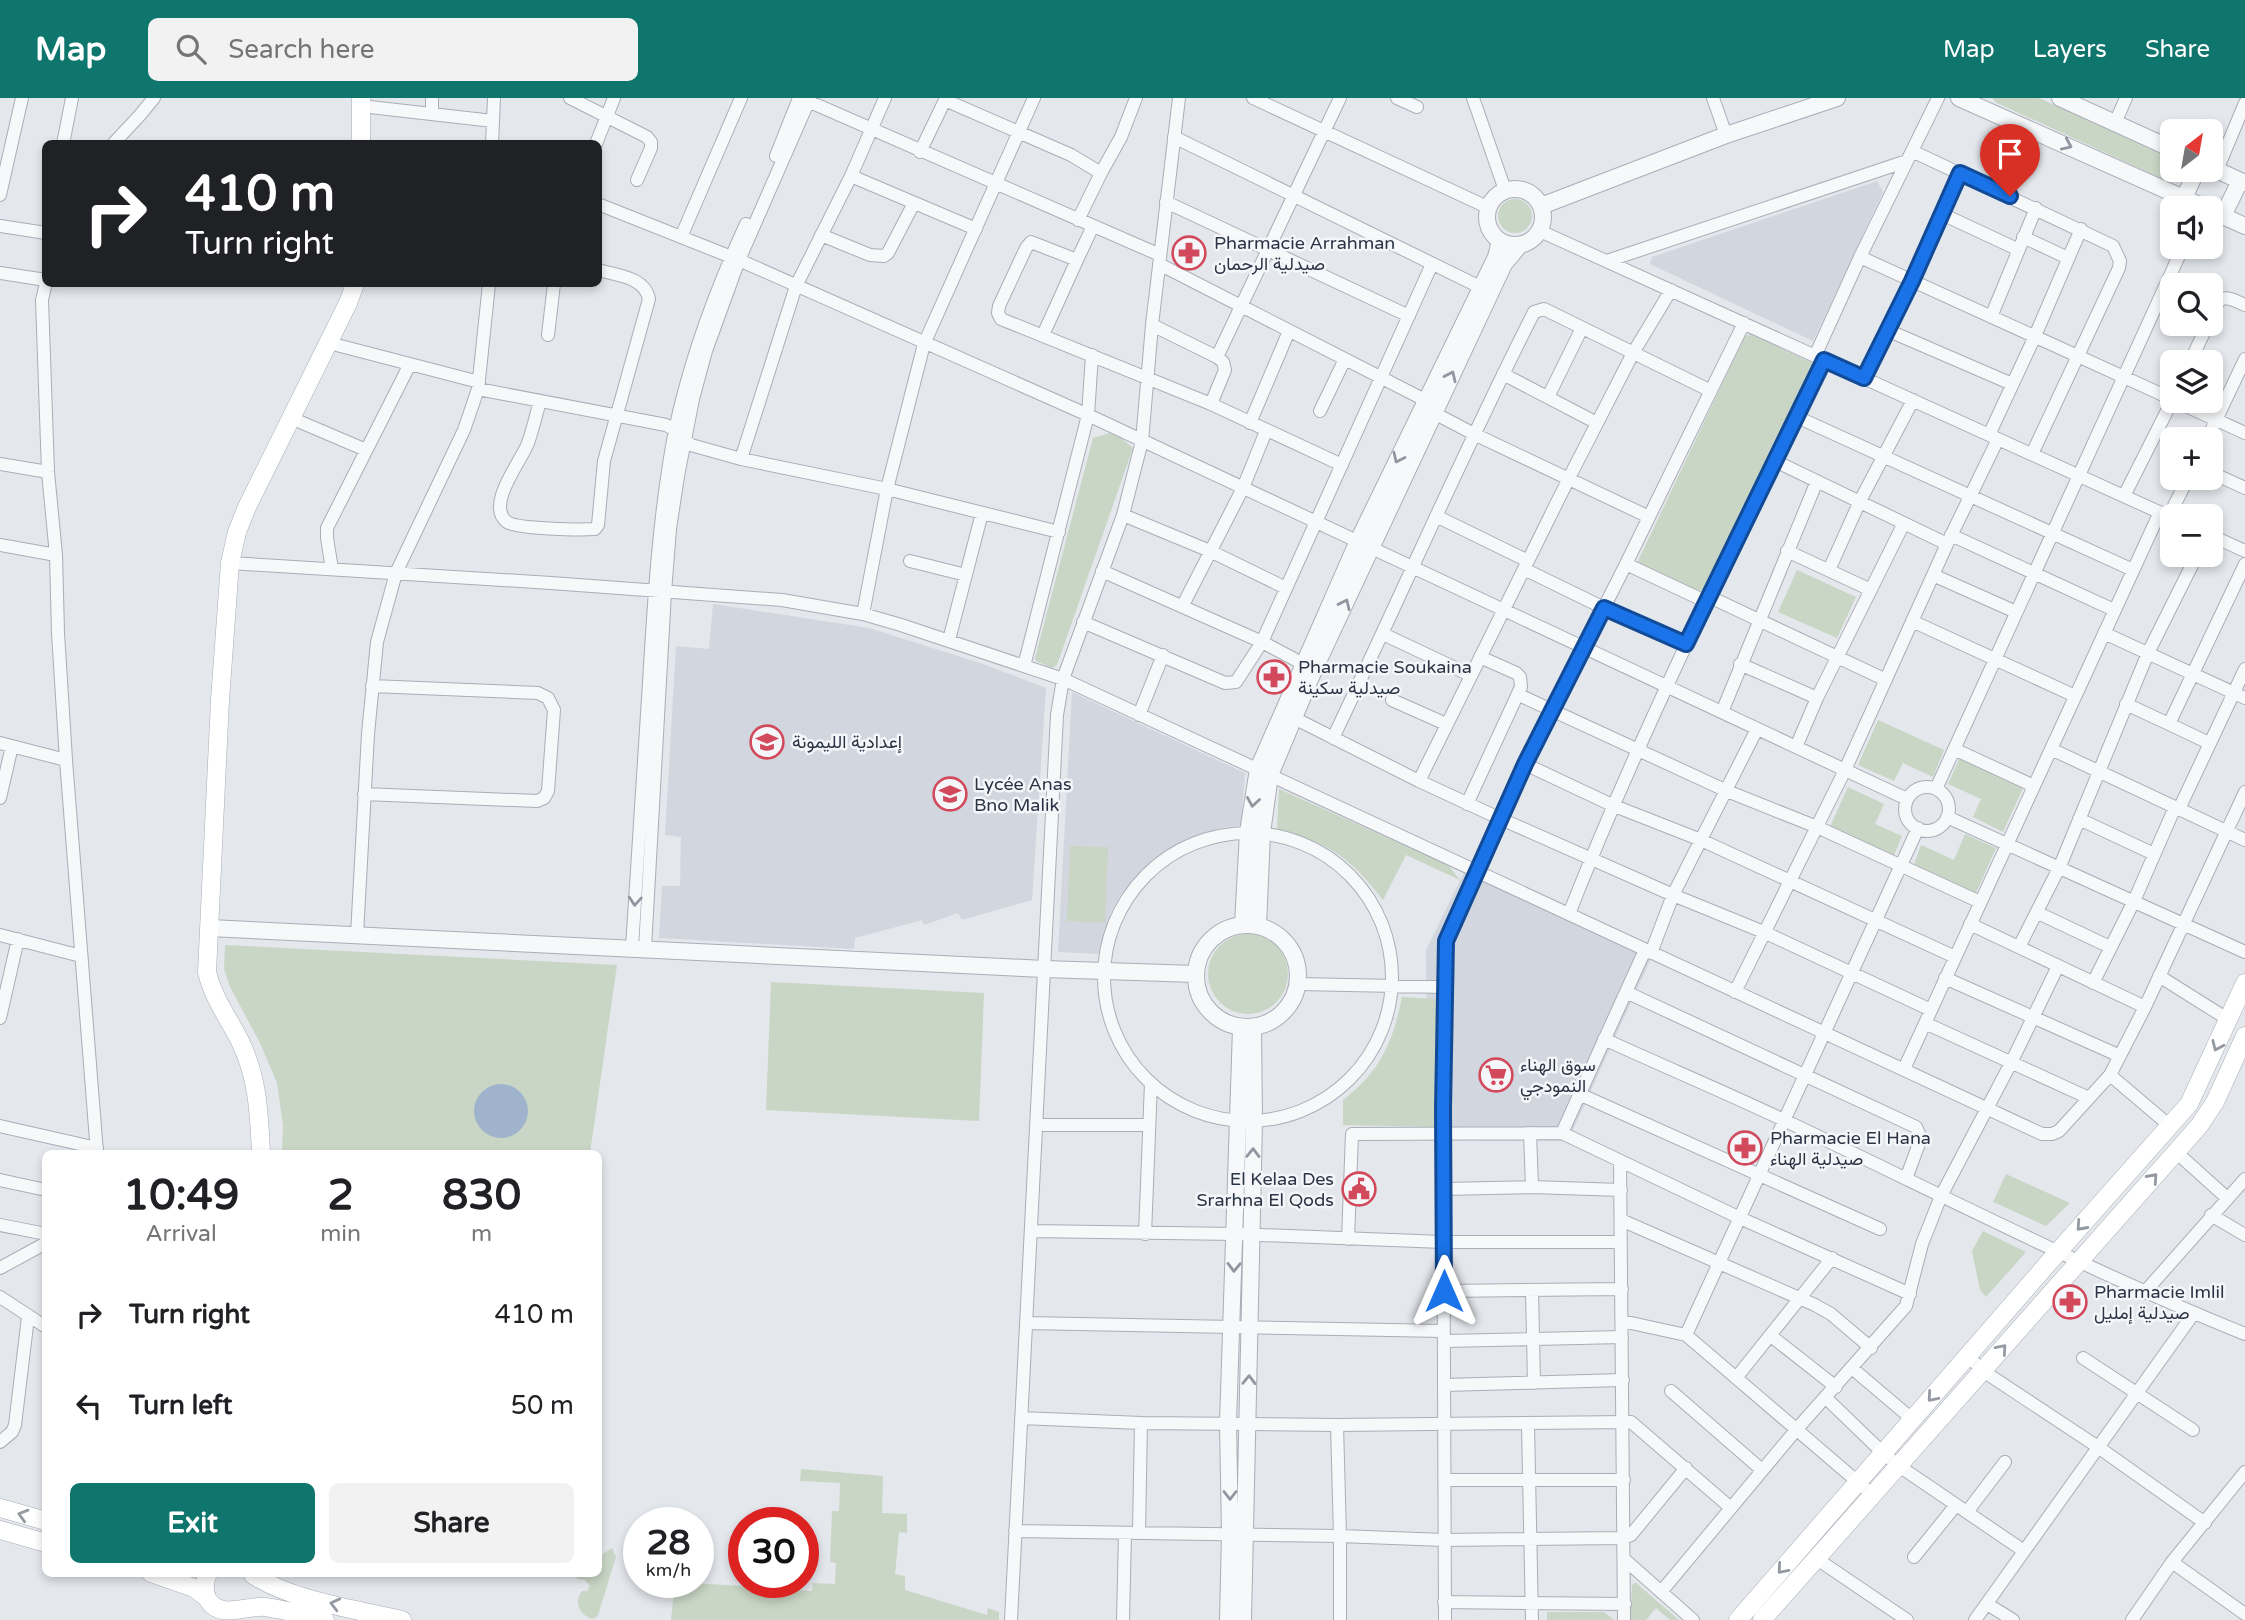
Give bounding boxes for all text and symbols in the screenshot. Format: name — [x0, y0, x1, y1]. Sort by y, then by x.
search box — [148, 18, 638, 81]
text: Map — [35, 30, 106, 69]
icon: search — [172, 30, 210, 68]
text: Search here — [228, 34, 374, 65]
text: Map — [1943, 35, 1995, 64]
text: Layers — [2033, 35, 2107, 64]
text: Share — [2145, 35, 2210, 64]
north arrow — [2160, 119, 2222, 182]
map controls — [2160, 119, 2223, 567]
pin — [1980, 124, 2040, 196]
icon: arrive — [1991, 135, 2029, 173]
one-way arrow — [2059, 137, 2072, 151]
text: 410 m — [185, 165, 335, 224]
icon: right — [70, 168, 161, 259]
button: sound — [2160, 196, 2223, 259]
text: Turn right — [185, 225, 334, 263]
place label: Pharmacie Arrahman صيدلية الرحمان — [1214, 232, 1395, 275]
pharmacy icon: Pharmacie Arrahman صيدلية الرحمان — [1170, 234, 1208, 272]
button: search — [2160, 273, 2223, 336]
button: layers — [2160, 350, 2223, 413]
one-way arrow — [1443, 371, 1457, 383]
button: + — [2160, 427, 2223, 490]
one-way arrow — [1392, 450, 1406, 463]
button: − — [2160, 504, 2223, 567]
one-way arrow — [1337, 599, 1351, 611]
place label: Pharmacie Soukaina صيدلية سكينة — [1298, 656, 1472, 699]
pharmacy icon: Pharmacie Soukaina صيدلية سكينة — [1255, 658, 1293, 696]
school or university icon: إعدادية الليمونة — [748, 723, 786, 761]
place label: إعدادية الليمونة — [792, 731, 902, 754]
place label: Lycée Anas Bno Malik — [974, 773, 1072, 816]
school or university icon: Lycée Anas Bno Malik — [931, 775, 969, 813]
one-way arrow — [1246, 796, 1261, 808]
one-way arrow — [628, 896, 643, 907]
one-way arrow — [2211, 1039, 2225, 1051]
place label: سوق الهناء النمودجي — [1520, 1054, 1596, 1101]
supermarket icon: سوق الهناء النمودجي — [1477, 1056, 1515, 1094]
place label: Pharmacie El Hana صيدلية الهناء — [1770, 1127, 1931, 1170]
pharmacy icon: Pharmacie El Hana صيدلية الهناء — [1726, 1129, 1764, 1167]
one-way arrow — [1245, 1147, 1261, 1158]
place label: El Kelaa Des Srarhna El Qods — [1197, 1168, 1334, 1211]
text: 10:49 — [123, 1170, 239, 1221]
text: 2 — [327, 1170, 354, 1221]
text: 830 — [442, 1170, 521, 1221]
public building icon: El Kelaa Des Srarhna El Qods — [1340, 1170, 1378, 1208]
one-way arrow — [2145, 1173, 2157, 1186]
one-way arrow — [2077, 1218, 2089, 1231]
text: Arrival — [146, 1220, 217, 1248]
text: min — [320, 1220, 361, 1248]
text: m — [471, 1220, 492, 1248]
position arrow — [1407, 1254, 1481, 1328]
one-way arrow — [1226, 1262, 1242, 1273]
place label: Pharmacie Imlil صيدلية إمليل — [2094, 1281, 2224, 1325]
pharmacy icon: Pharmacie Imlil صيدلية إمليل — [2051, 1283, 2089, 1321]
icon: right — [70, 1296, 108, 1334]
text: Turn right — [129, 1299, 250, 1330]
text: 410 m — [494, 1299, 574, 1330]
one-way arrow — [1994, 1344, 2006, 1357]
one-way arrow — [1241, 1375, 1257, 1385]
icon: left — [70, 1387, 108, 1425]
one-way arrow — [1928, 1389, 1940, 1402]
text: Turn left — [129, 1390, 232, 1421]
text: 50 m — [511, 1390, 574, 1421]
button: Exit — [70, 1483, 315, 1563]
button: Share — [329, 1483, 574, 1563]
one-way arrow — [1222, 1490, 1238, 1500]
speed limit sign: 30 — [728, 1507, 819, 1598]
one-way arrow — [17, 1508, 29, 1523]
text: 28 — [647, 1522, 690, 1564]
text: km/h — [646, 1559, 691, 1581]
one-way arrow — [1778, 1561, 1791, 1574]
one-way arrow — [330, 1598, 342, 1612]

